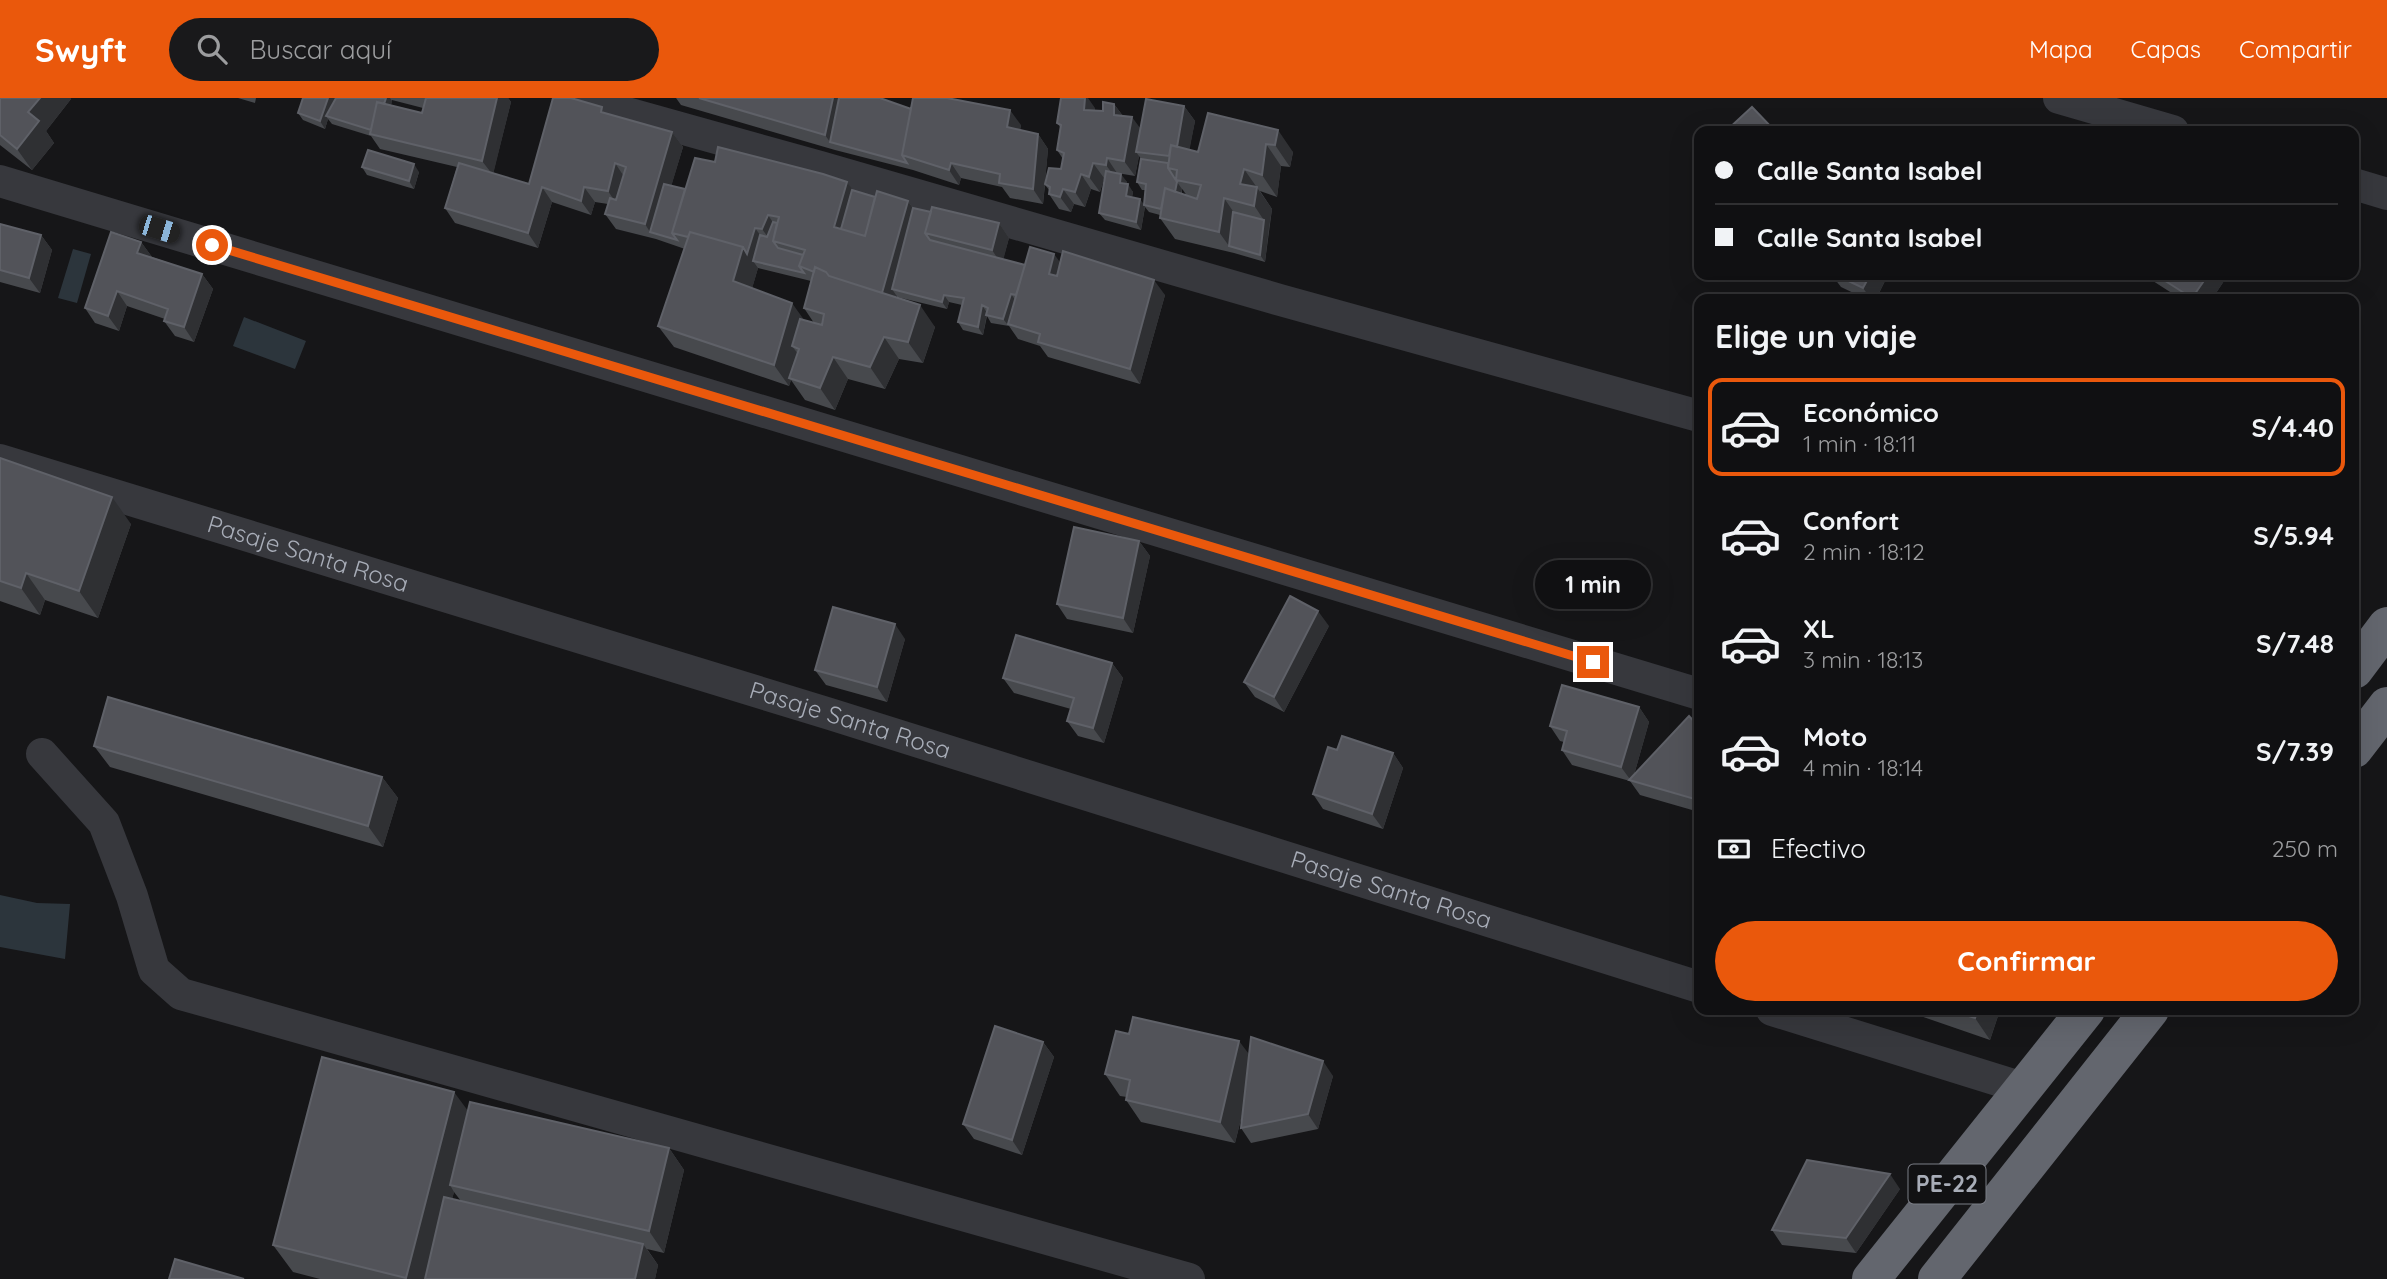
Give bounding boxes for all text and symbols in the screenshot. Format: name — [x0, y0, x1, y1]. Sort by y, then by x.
search box — [169, 18, 659, 81]
text: Swyft — [35, 29, 127, 70]
icon: search — [193, 30, 231, 68]
text: Buscar aquí — [249, 33, 392, 66]
text: Mapa — [2029, 34, 2093, 64]
text: Capas — [2131, 34, 2201, 64]
text: Compartir — [2239, 34, 2352, 64]
text: Calle Santa Isabel — [1757, 154, 1983, 187]
car — [136, 213, 183, 245]
text: Calle Santa Isabel — [1757, 221, 1983, 254]
route start — [196, 229, 228, 261]
text: Elige un viaje — [1715, 316, 1917, 356]
icon: car — [1719, 396, 1782, 459]
text: Económico — [1803, 396, 1939, 429]
text: S/4.40 — [2251, 411, 2334, 444]
text: 1 min · 18:11 — [1803, 429, 1916, 458]
icon: car — [1719, 504, 1782, 567]
text: Confort — [1803, 504, 1900, 537]
street label: Pasaje Santa Rosa — [204, 508, 413, 598]
text: S/5.94 — [2253, 519, 2334, 552]
text: 2 min · 18:12 — [1803, 537, 1925, 566]
callout: 1 min — [1535, 560, 1651, 610]
text: 1 min — [1565, 570, 1621, 599]
icon: car — [1719, 612, 1782, 675]
text: XL — [1803, 612, 1835, 645]
text: S/7.48 — [2256, 627, 2334, 660]
text: 3 min · 18:13 — [1803, 645, 1923, 674]
route end — [1577, 646, 1609, 678]
street label: Pasaje Santa Rosa — [746, 674, 955, 765]
icon: car — [1719, 720, 1782, 783]
text: Moto — [1803, 720, 1867, 753]
text: S/7.39 — [2256, 735, 2334, 768]
text: 4 min · 18:14 — [1803, 753, 1923, 782]
icon: cash — [1715, 830, 1753, 868]
text: Efectivo — [1771, 832, 1866, 865]
text: 250 m — [2272, 834, 2338, 863]
street label: Pasaje Santa Rosa — [1287, 844, 1495, 935]
button: Confirmar — [1715, 921, 2338, 1001]
road number: PE-22 — [1909, 1164, 1986, 1204]

